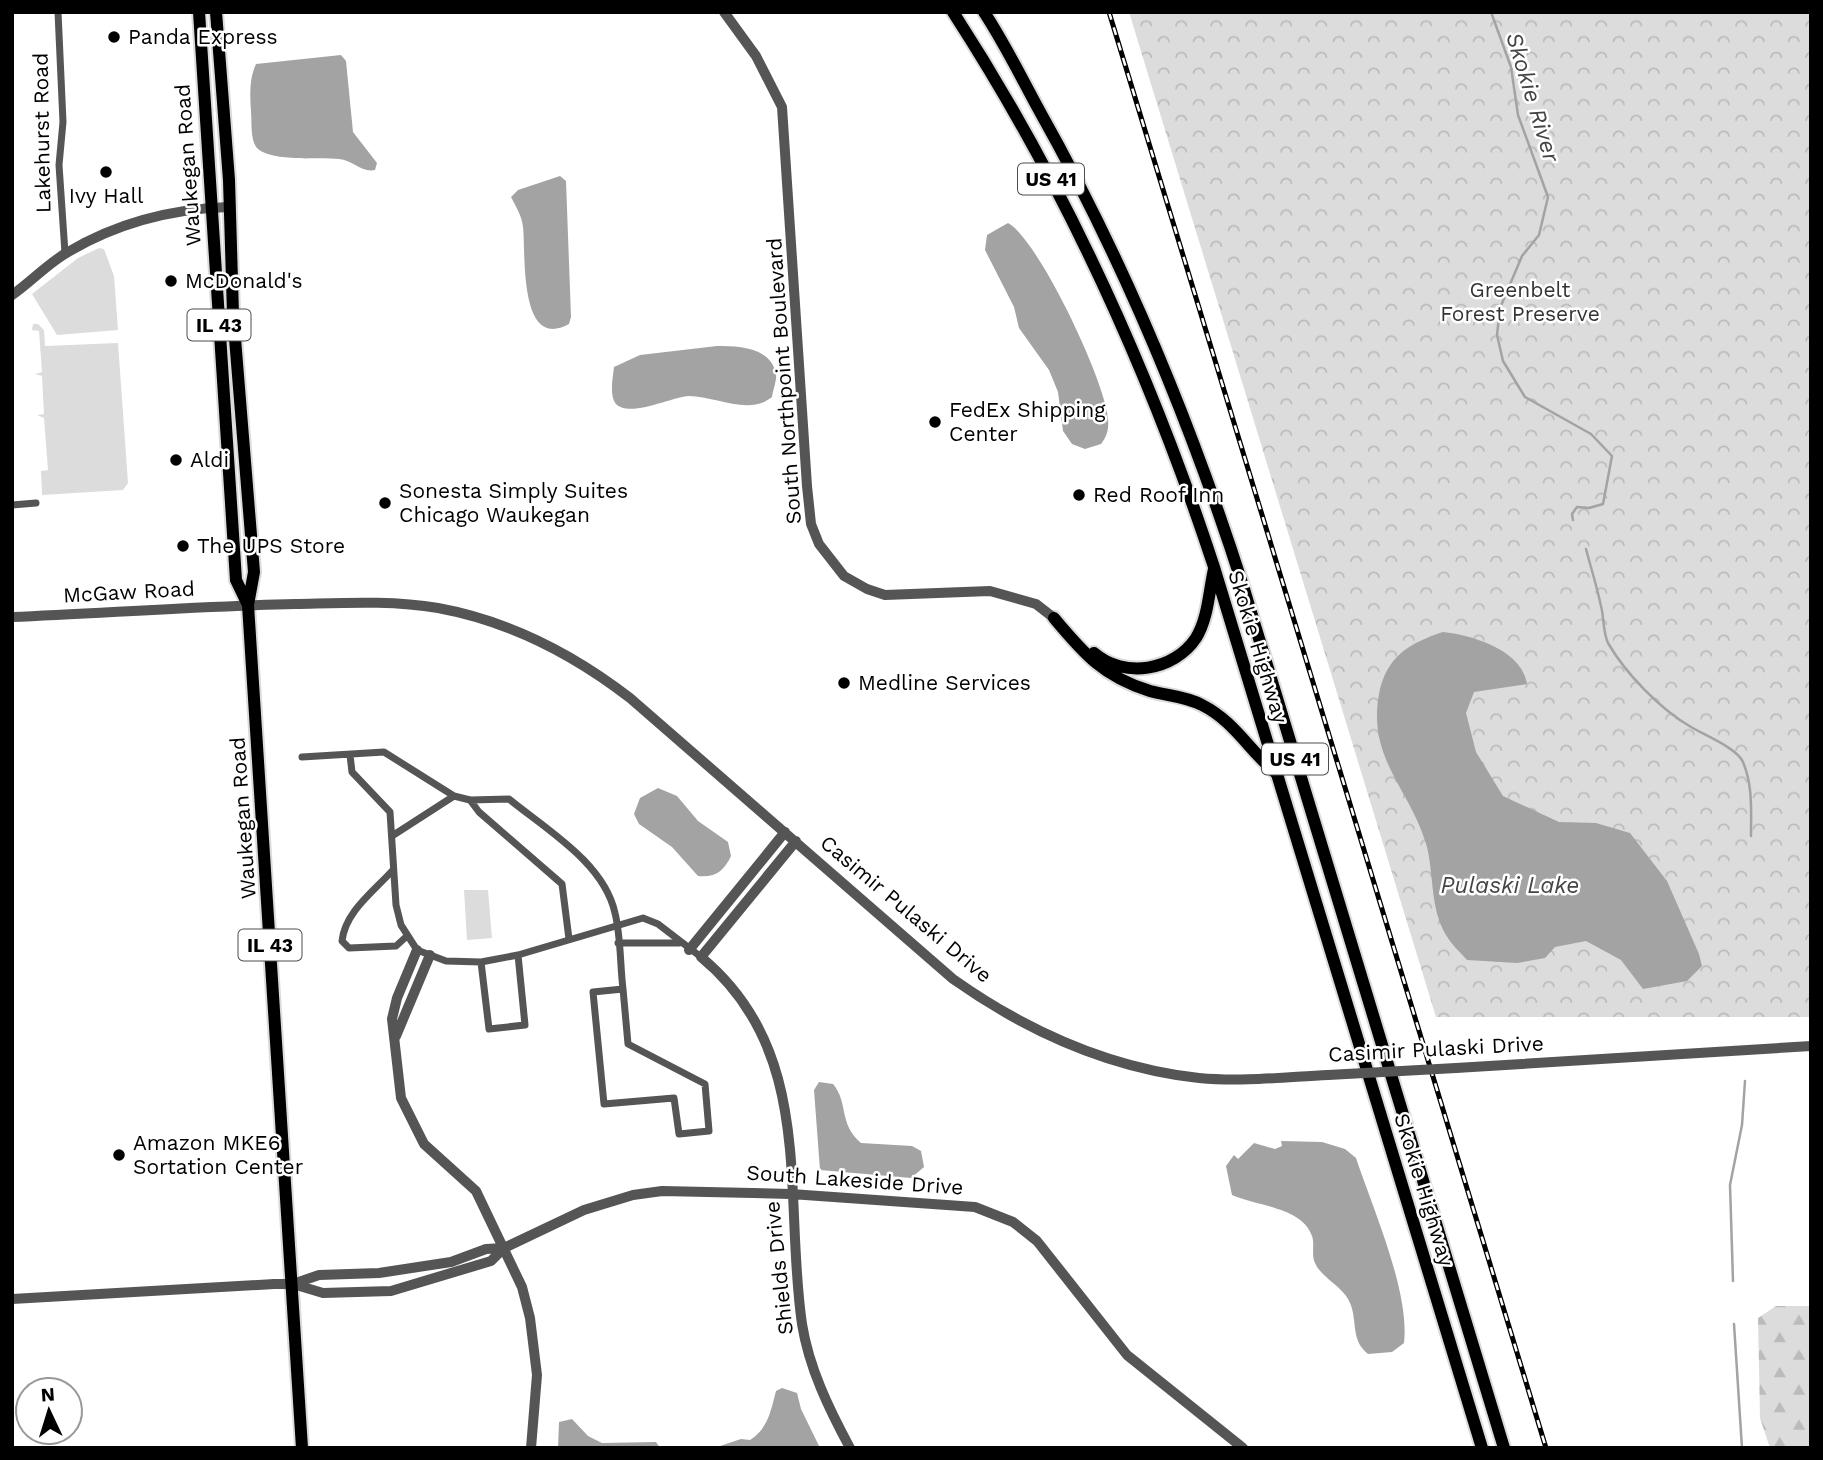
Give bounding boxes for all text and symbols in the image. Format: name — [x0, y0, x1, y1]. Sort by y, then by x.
place label: Panda Express — [128, 24, 278, 49]
marker: Panda Express — [106, 29, 122, 45]
water label: Skokie River — [1500, 29, 1565, 166]
street label: Lakehurst Road — [28, 53, 55, 213]
street label: Waukegan Road — [169, 83, 206, 247]
marker: Ivy Hall — [98, 164, 114, 180]
road number: US 41 — [1018, 164, 1084, 195]
place label: Ivy Hall — [69, 183, 144, 208]
street label: South Northpoint Boulevard — [761, 237, 806, 525]
place label: McDonald's — [185, 268, 302, 293]
marker: McDonald's — [163, 273, 179, 289]
park label: Greenbelt Forest Preserve — [1440, 277, 1600, 326]
road number: IL 43 — [188, 310, 250, 340]
place label: FedEx Shipping Center — [949, 397, 1106, 446]
marker: FedEx Shipping Center — [927, 414, 943, 430]
place label: Aldi — [190, 447, 229, 472]
marker: Aldi — [168, 452, 184, 468]
place label: Sonesta Simply Suites Chicago Waukegan — [399, 478, 628, 527]
place label: Red Roof Inn — [1093, 482, 1224, 507]
marker: Red Roof Inn — [1071, 487, 1087, 503]
marker: Sonesta Simply Suites Chicago Waukegan — [377, 495, 393, 511]
place label: The UPS Store — [197, 533, 345, 558]
marker: The UPS Store — [175, 538, 191, 554]
street label: Skokie Highway — [1223, 567, 1294, 727]
street label: McGaw Road — [63, 576, 195, 607]
place label: Medline Services — [858, 670, 1031, 695]
marker: Medline Services — [836, 675, 852, 691]
street label: Waukegan Road — [224, 736, 261, 900]
road number: US 41 — [1262, 744, 1328, 774]
street label: Casimir Pulaski Drive — [816, 830, 997, 988]
water label: Pulaski Lake — [1440, 872, 1580, 899]
road number: IL 43 — [238, 930, 302, 960]
street label: Casimir Pulaski Drive — [1328, 1030, 1544, 1067]
street label: Skokie Highway — [1389, 1110, 1460, 1270]
place label: Amazon MKE6 Sortation Center — [133, 1130, 304, 1179]
marker: Amazon MKE6 Sortation Center — [111, 1147, 127, 1163]
street label: South Lakeside Drive — [746, 1159, 964, 1200]
street label: Shields Drive — [759, 1200, 798, 1336]
north arrow — [14, 1376, 84, 1446]
text: N — [40, 1383, 56, 1407]

